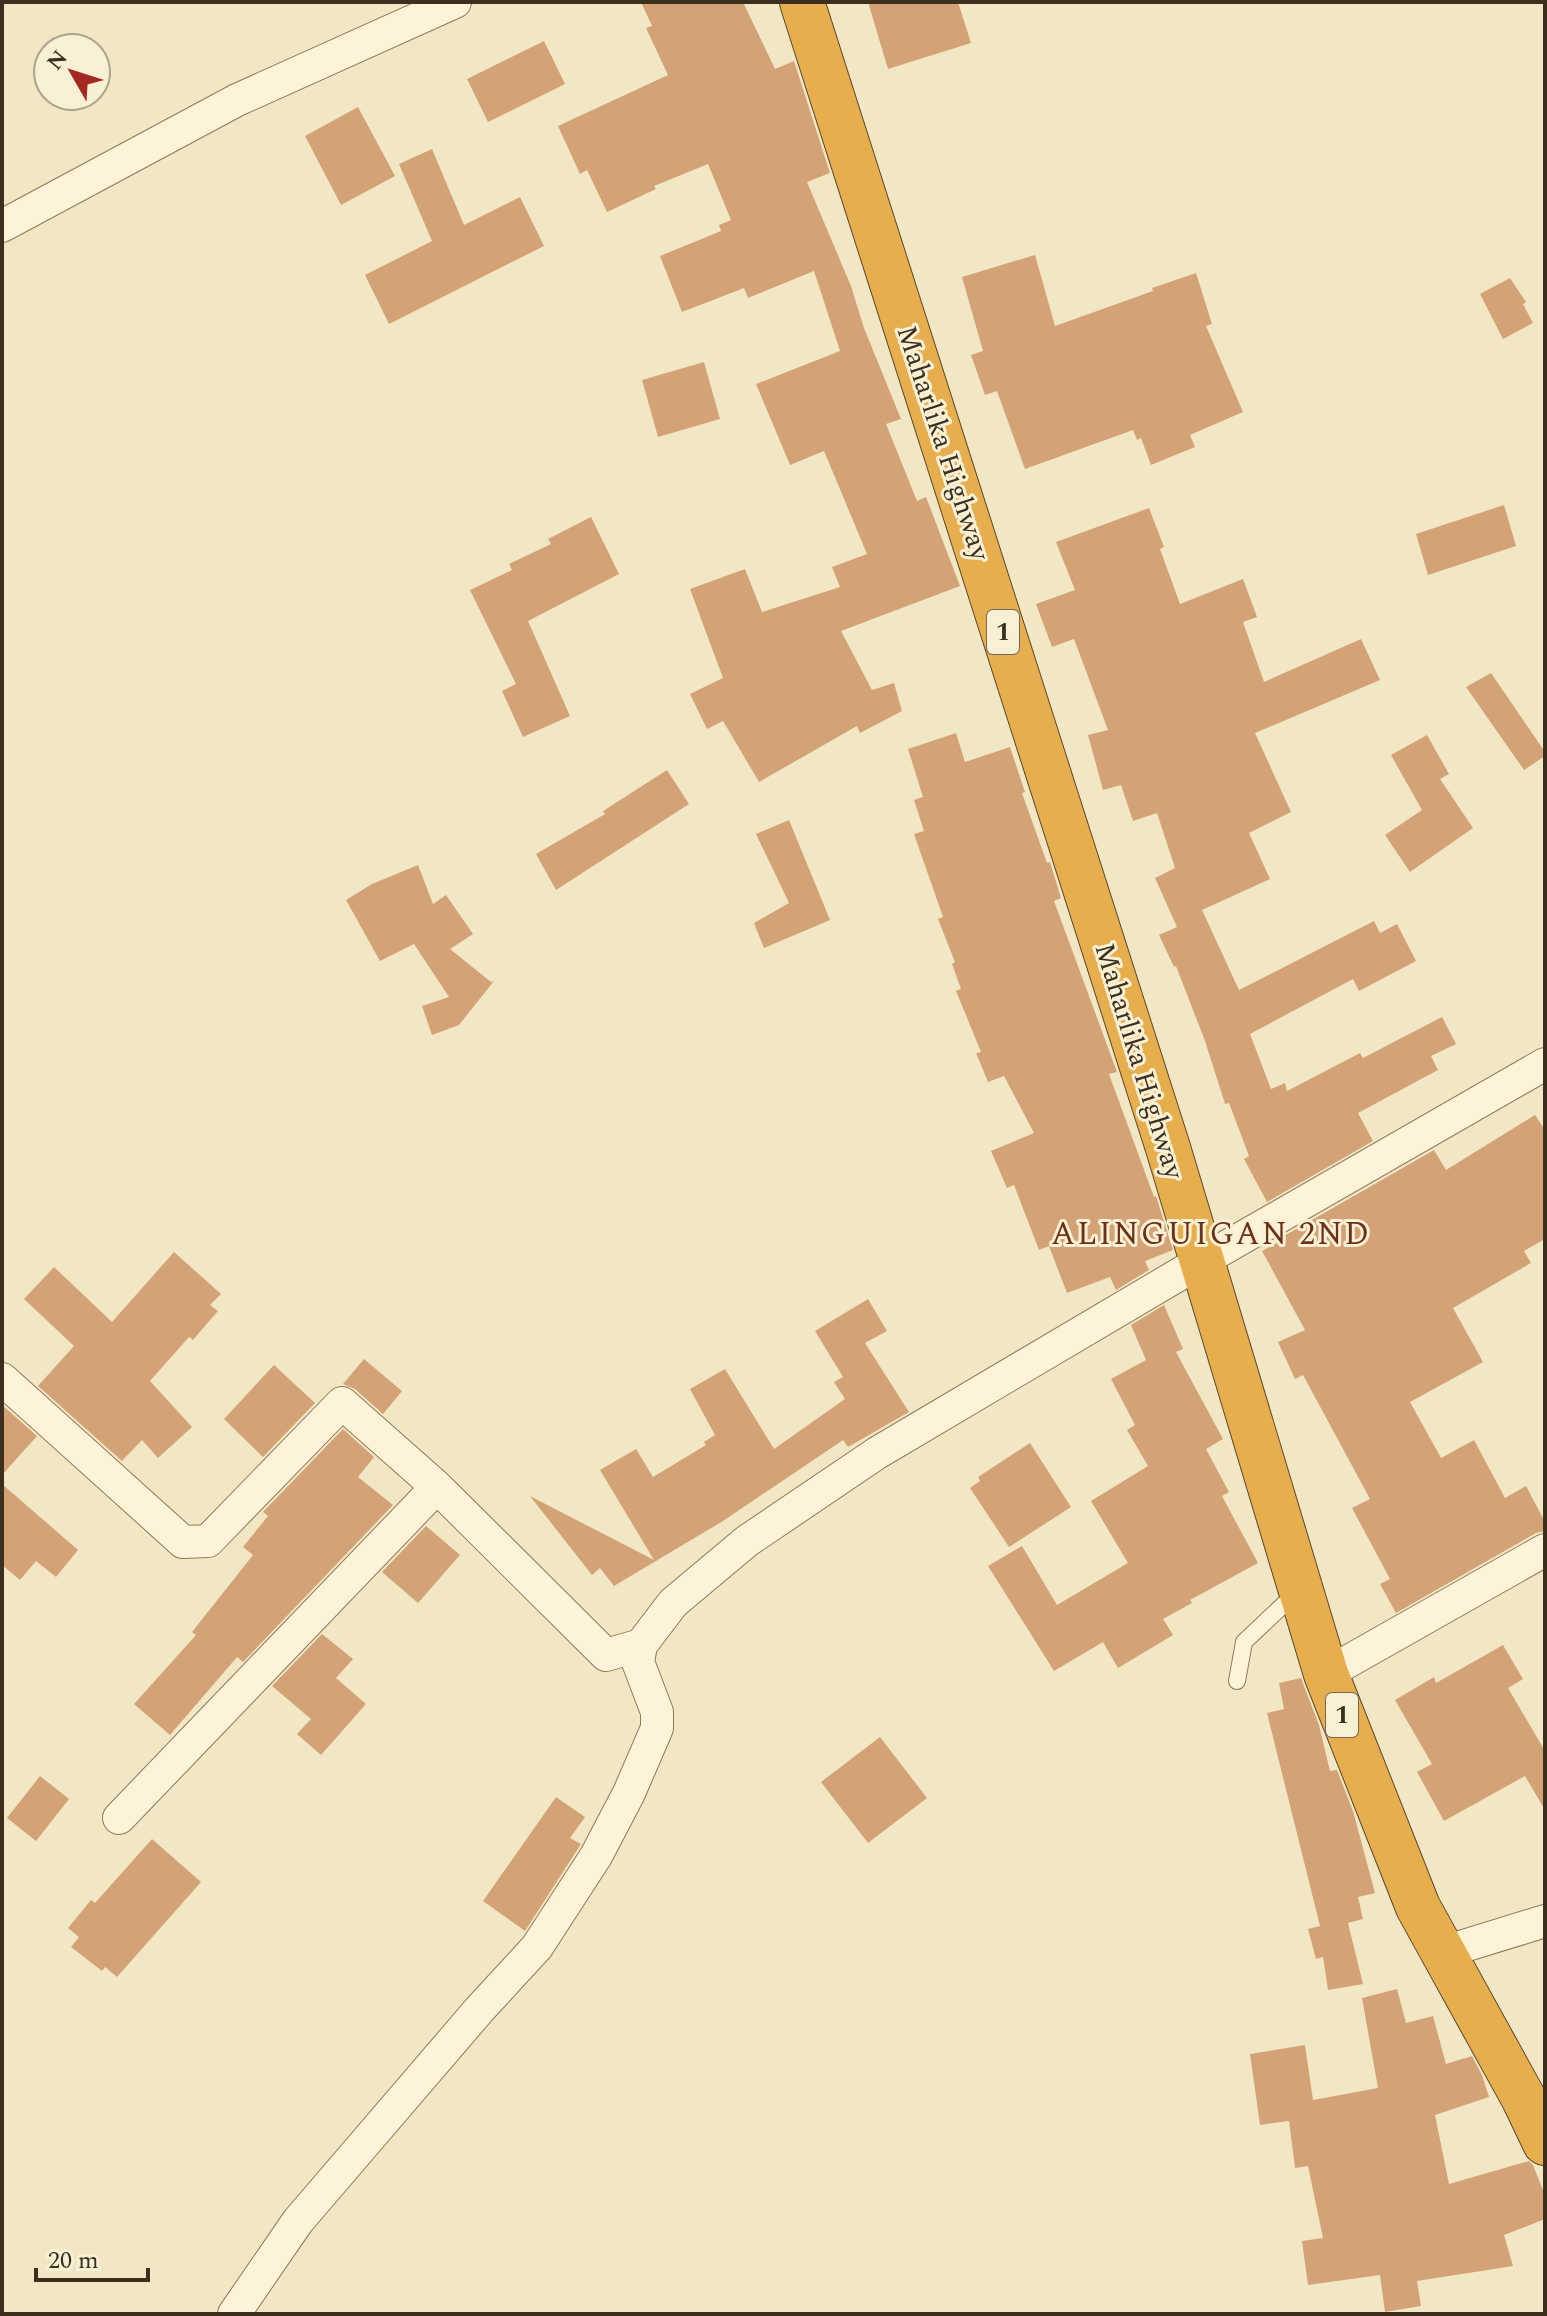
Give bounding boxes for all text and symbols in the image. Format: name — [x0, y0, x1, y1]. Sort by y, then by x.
north arrow — [32, 32, 112, 112]
text: N — [39, 43, 76, 78]
street label: Maharlika Highway — [885, 320, 1002, 568]
road number: 1 — [987, 610, 1019, 654]
street label: Maharlika Highway — [1083, 938, 1196, 1186]
district label: ALINGUIGAN 2ND — [1051, 1210, 1371, 1259]
road number: 1 — [1326, 1693, 1358, 1737]
scale bar — [36, 2232, 148, 2282]
text: 20 m — [48, 2243, 99, 2279]

